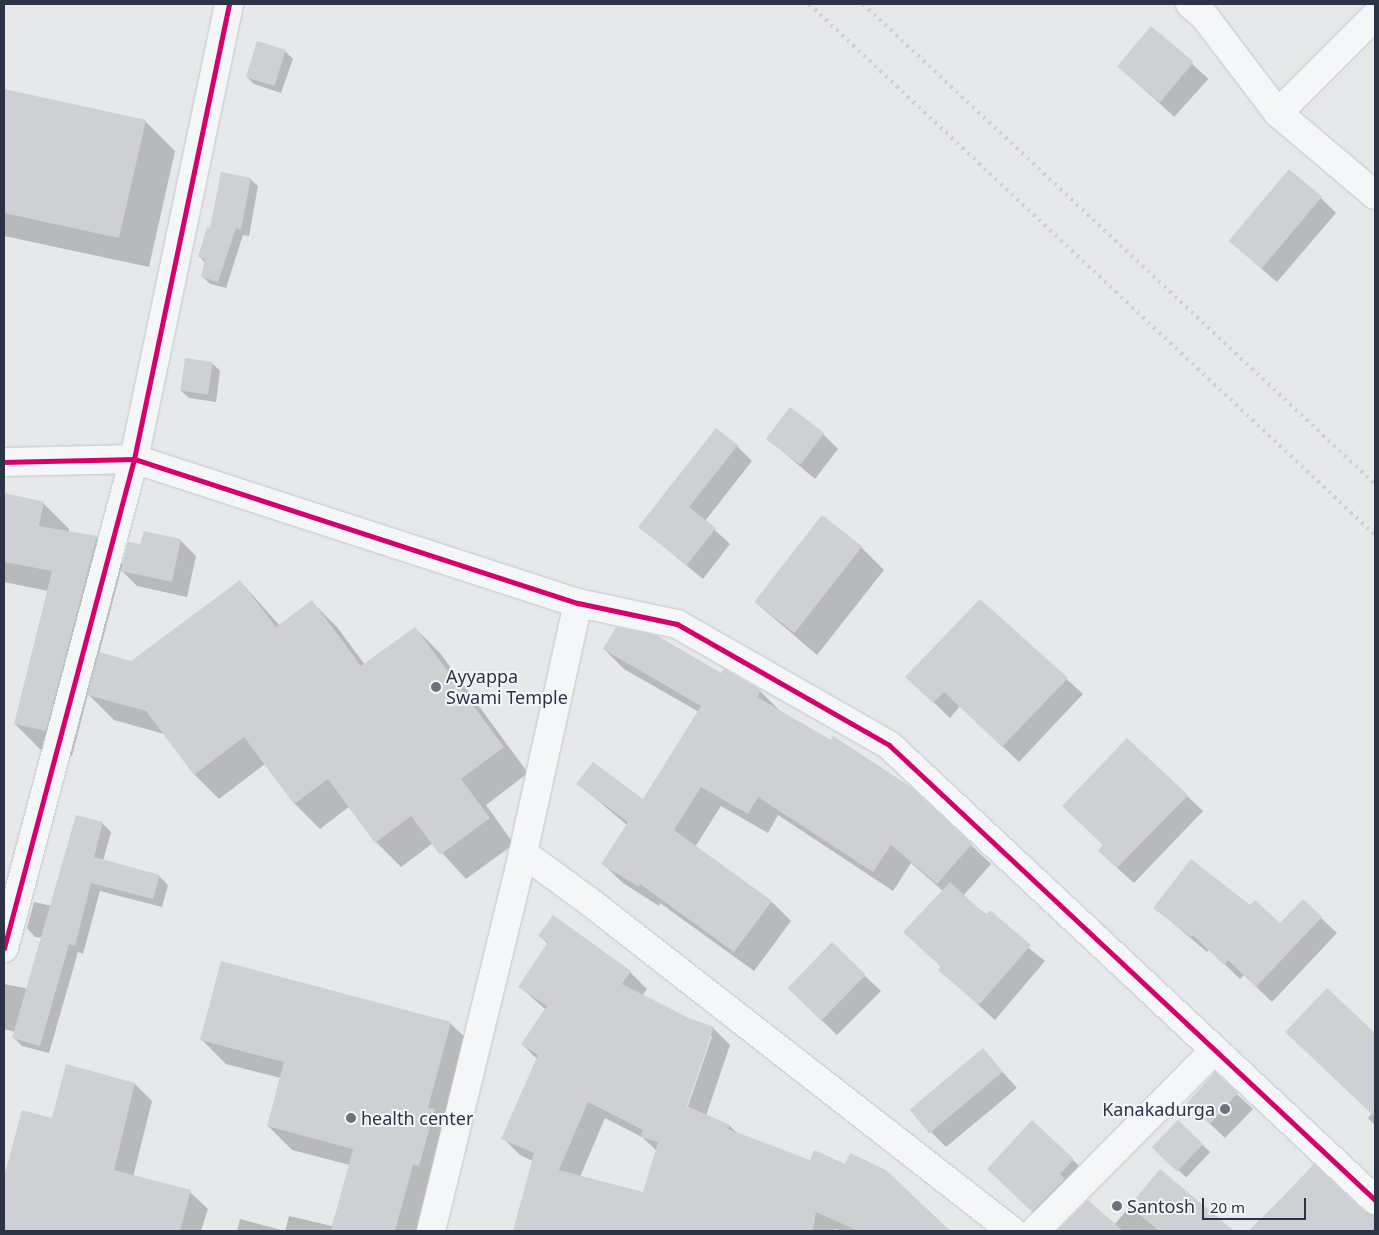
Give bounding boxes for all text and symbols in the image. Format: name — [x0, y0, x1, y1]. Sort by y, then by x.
place label: Ayyappa Swami Temple — [446, 666, 568, 709]
marker: Ayyappa Swami Temple — [430, 681, 442, 693]
place label: Kanakadurga — [1102, 1098, 1215, 1120]
marker: Kanakadurga — [1219, 1103, 1231, 1115]
place label: health center — [361, 1107, 473, 1129]
marker: health center — [345, 1112, 357, 1124]
scale bar — [1204, 1188, 1308, 1220]
place label: Santosh — [1127, 1195, 1195, 1217]
text: 20 m — [1210, 1197, 1245, 1217]
marker: Santosh — [1111, 1200, 1123, 1212]

